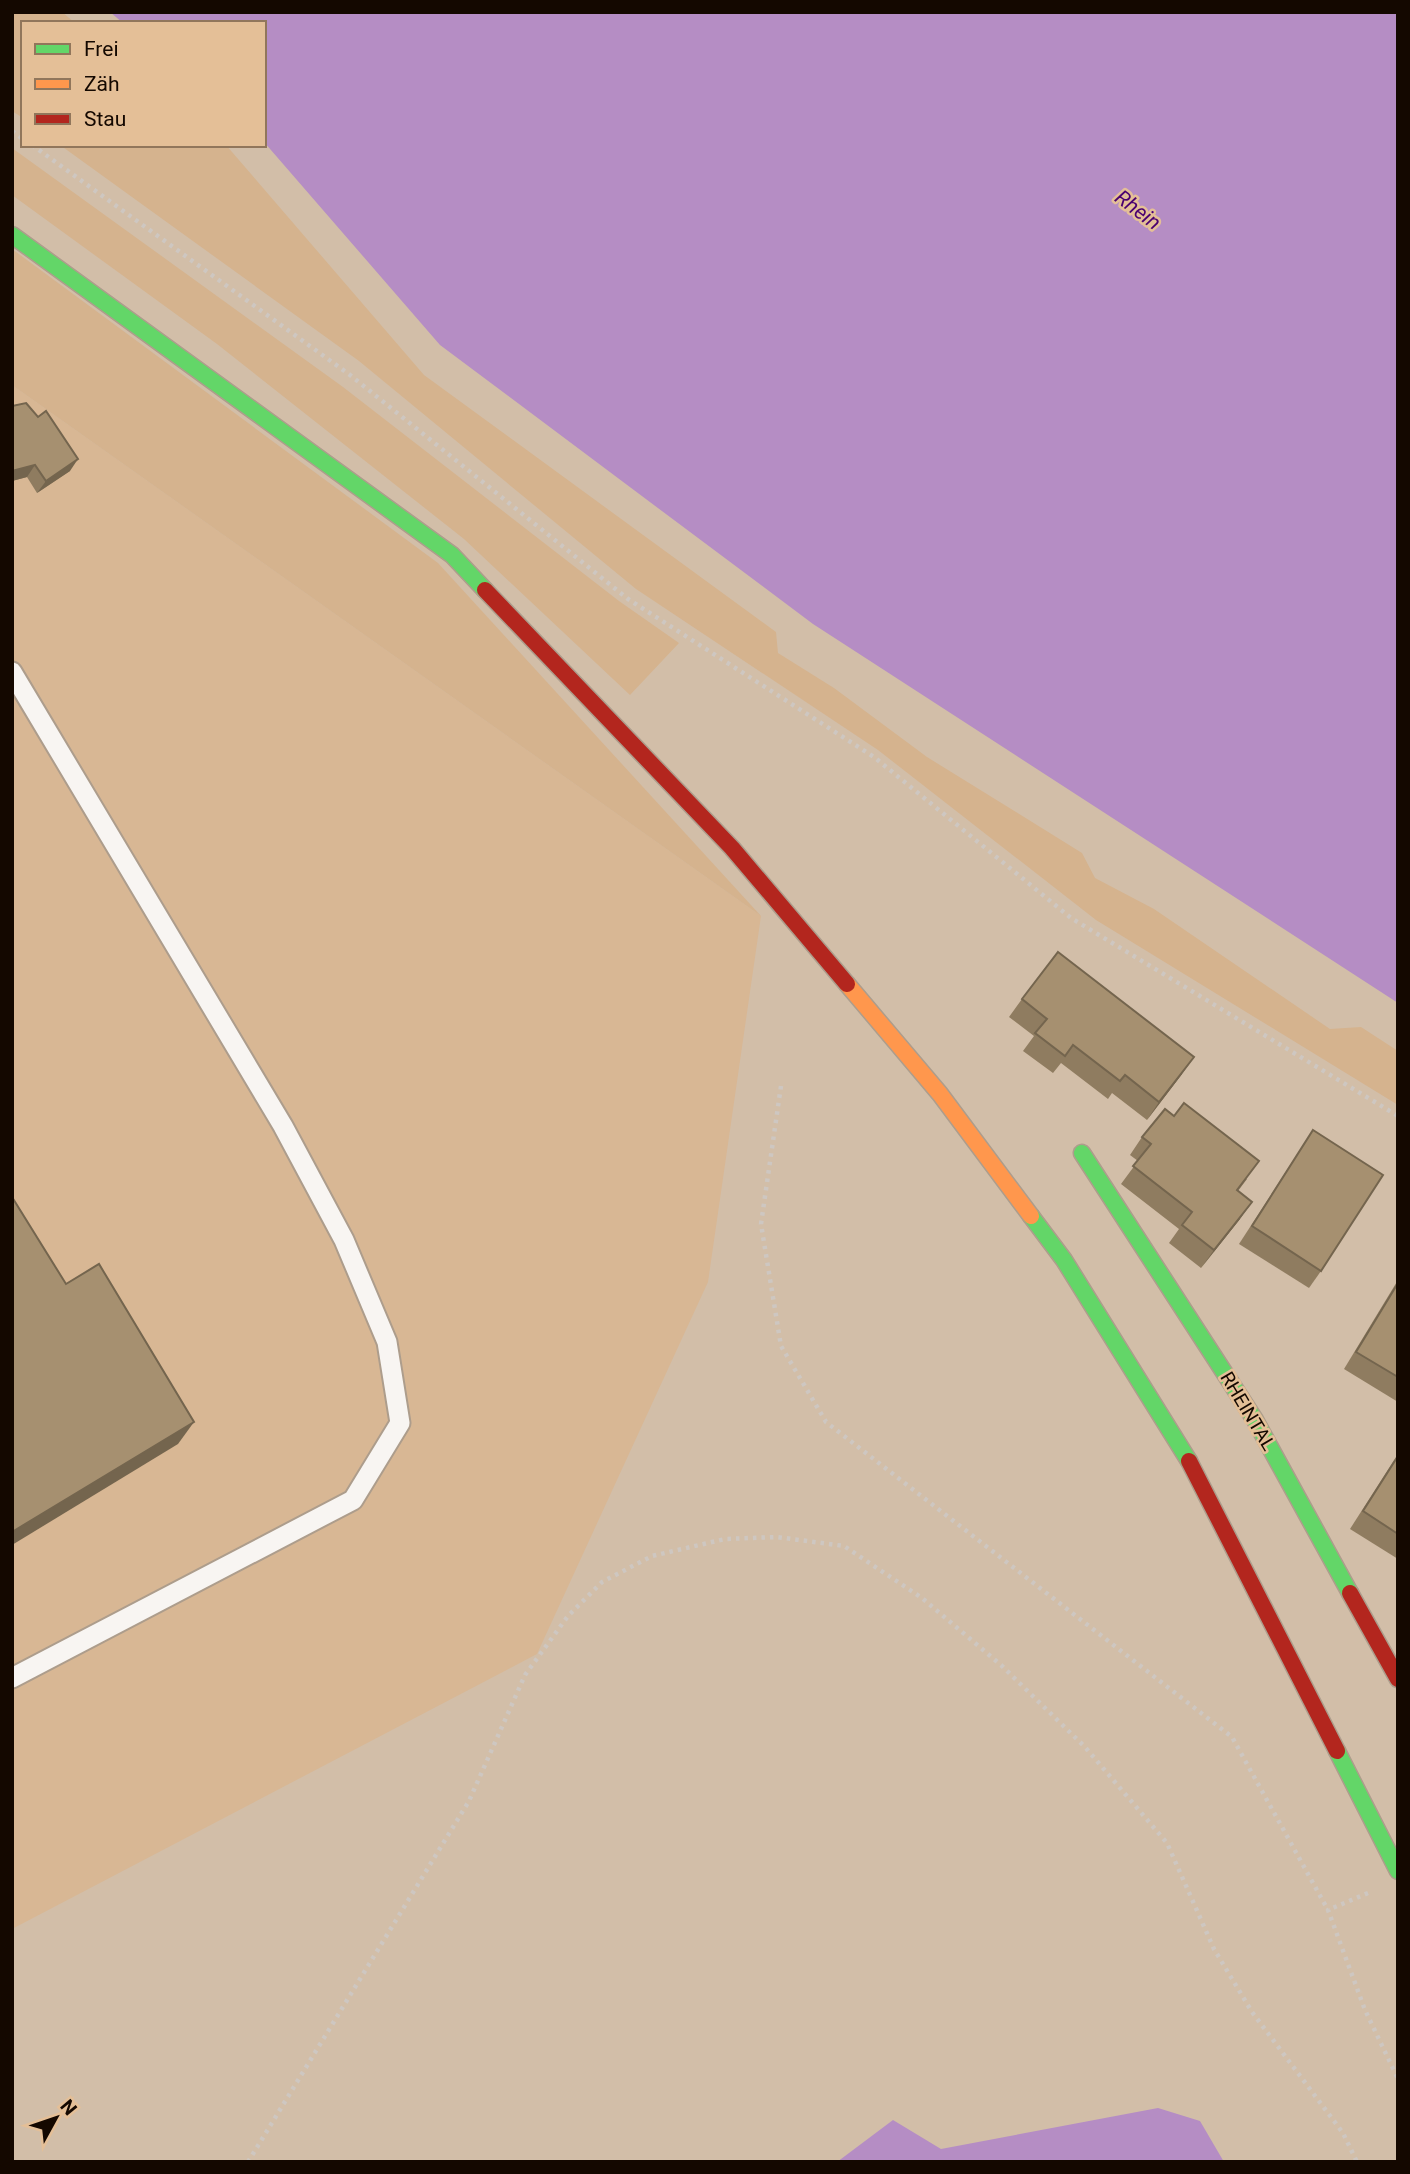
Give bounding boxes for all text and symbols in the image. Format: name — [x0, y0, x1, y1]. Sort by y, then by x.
legend — [21, 21, 266, 147]
text: Frei — [84, 37, 119, 61]
text: Zäh — [84, 72, 120, 96]
text: Stau — [84, 107, 126, 131]
water label: Rhein — [1111, 185, 1165, 235]
street label: RHEINTAL — [1216, 1367, 1280, 1455]
north arrow — [21, 2083, 91, 2153]
text: N — [56, 2095, 82, 2120]

